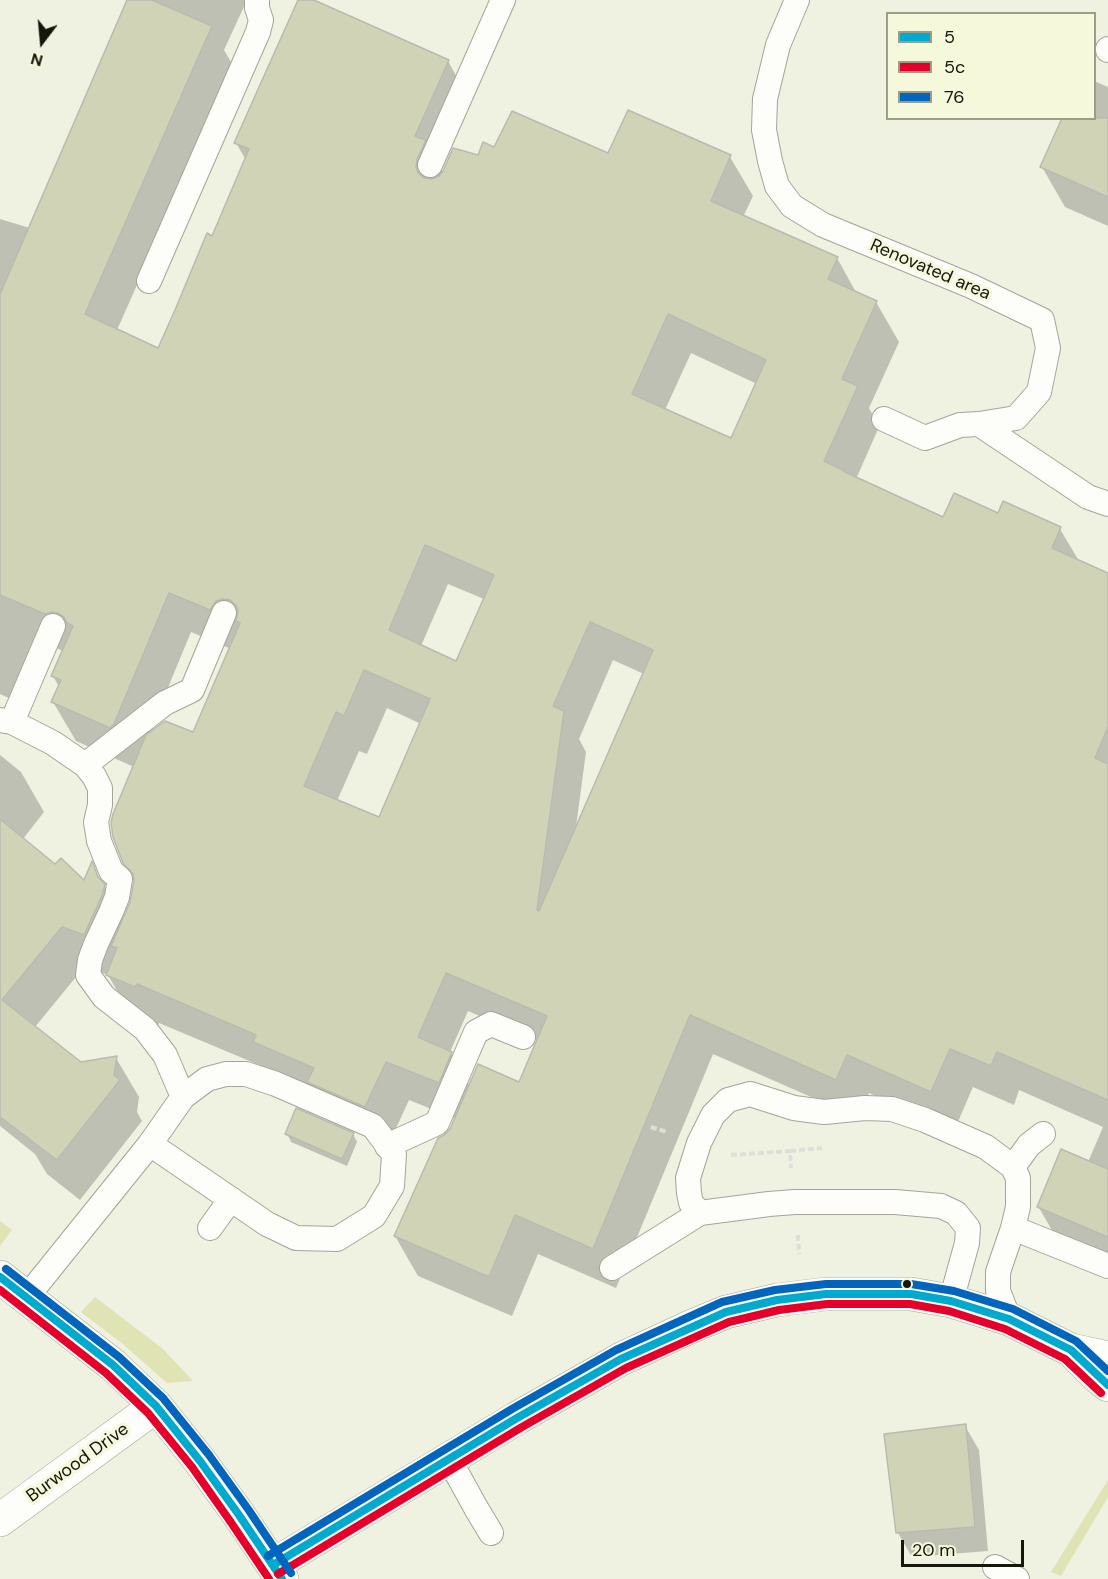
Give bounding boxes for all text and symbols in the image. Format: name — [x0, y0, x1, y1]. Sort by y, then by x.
north arrow — [12, 12, 72, 72]
legend — [886, 12, 1096, 120]
text: 5 — [944, 25, 955, 49]
text: N — [28, 48, 45, 71]
text: 5c — [944, 55, 965, 79]
text: 76 — [944, 85, 964, 109]
street label: Renovated area — [867, 235, 993, 305]
unlabelled marker — [901, 1278, 913, 1290]
street label: Burwood Drive — [23, 1419, 133, 1507]
scale bar — [904, 1528, 1027, 1566]
text: 20 m — [912, 1538, 955, 1562]

